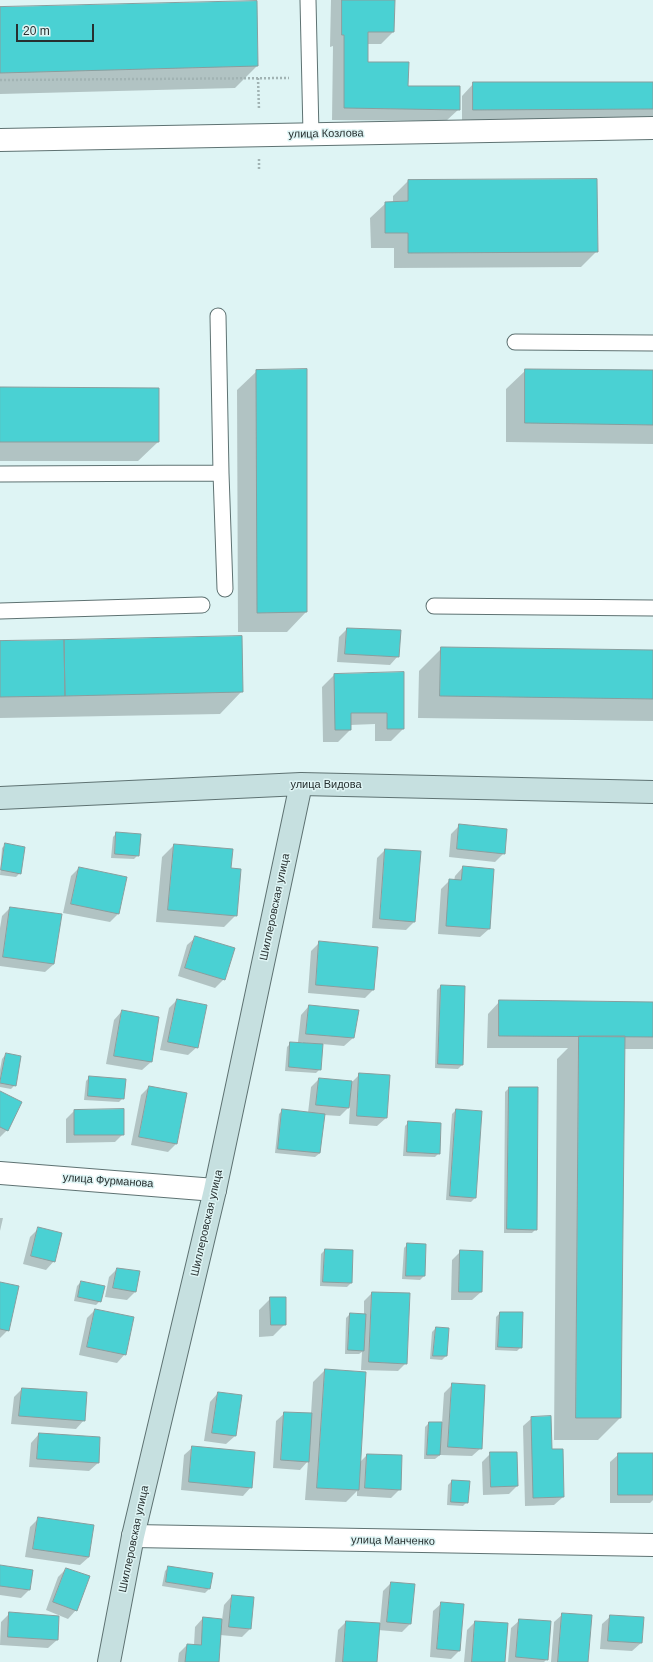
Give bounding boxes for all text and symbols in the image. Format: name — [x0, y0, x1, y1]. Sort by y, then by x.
scale bar — [18, 16, 96, 42]
text: 20 m — [23, 24, 50, 38]
street label: улица Козлова — [288, 127, 364, 141]
street label: улица Видова — [290, 778, 362, 792]
street label: Шиллеровская улица — [257, 852, 293, 962]
street label: Шиллеровская улица — [188, 1168, 226, 1278]
street label: улица Фурманова — [62, 1171, 154, 1191]
street label: Шиллеровская улица — [116, 1484, 152, 1594]
street label: улица Манченко — [351, 1534, 435, 1548]

